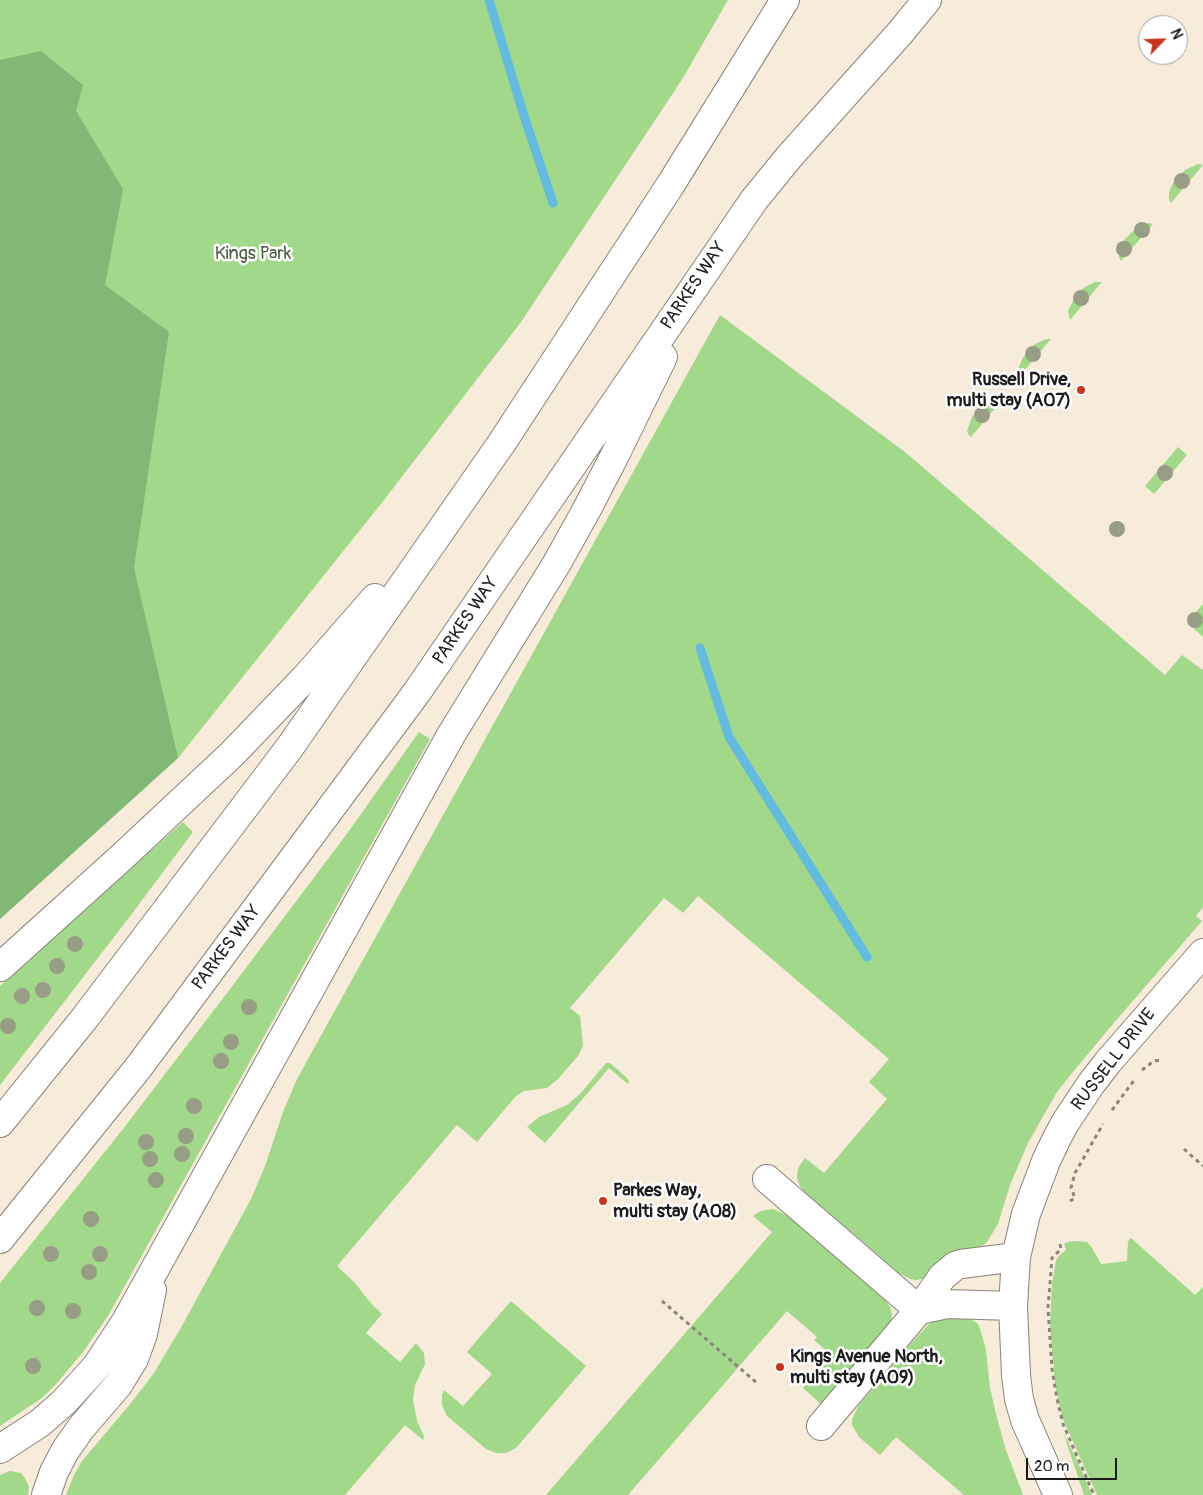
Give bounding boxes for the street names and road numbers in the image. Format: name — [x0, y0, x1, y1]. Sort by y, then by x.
street label: PARKES WAY — [657, 238, 731, 334]
street label: PARKES WAY — [429, 573, 503, 669]
street label: PARKES WAY — [188, 901, 266, 995]
street label: RUSSELL DRIVE — [1067, 1005, 1161, 1115]

